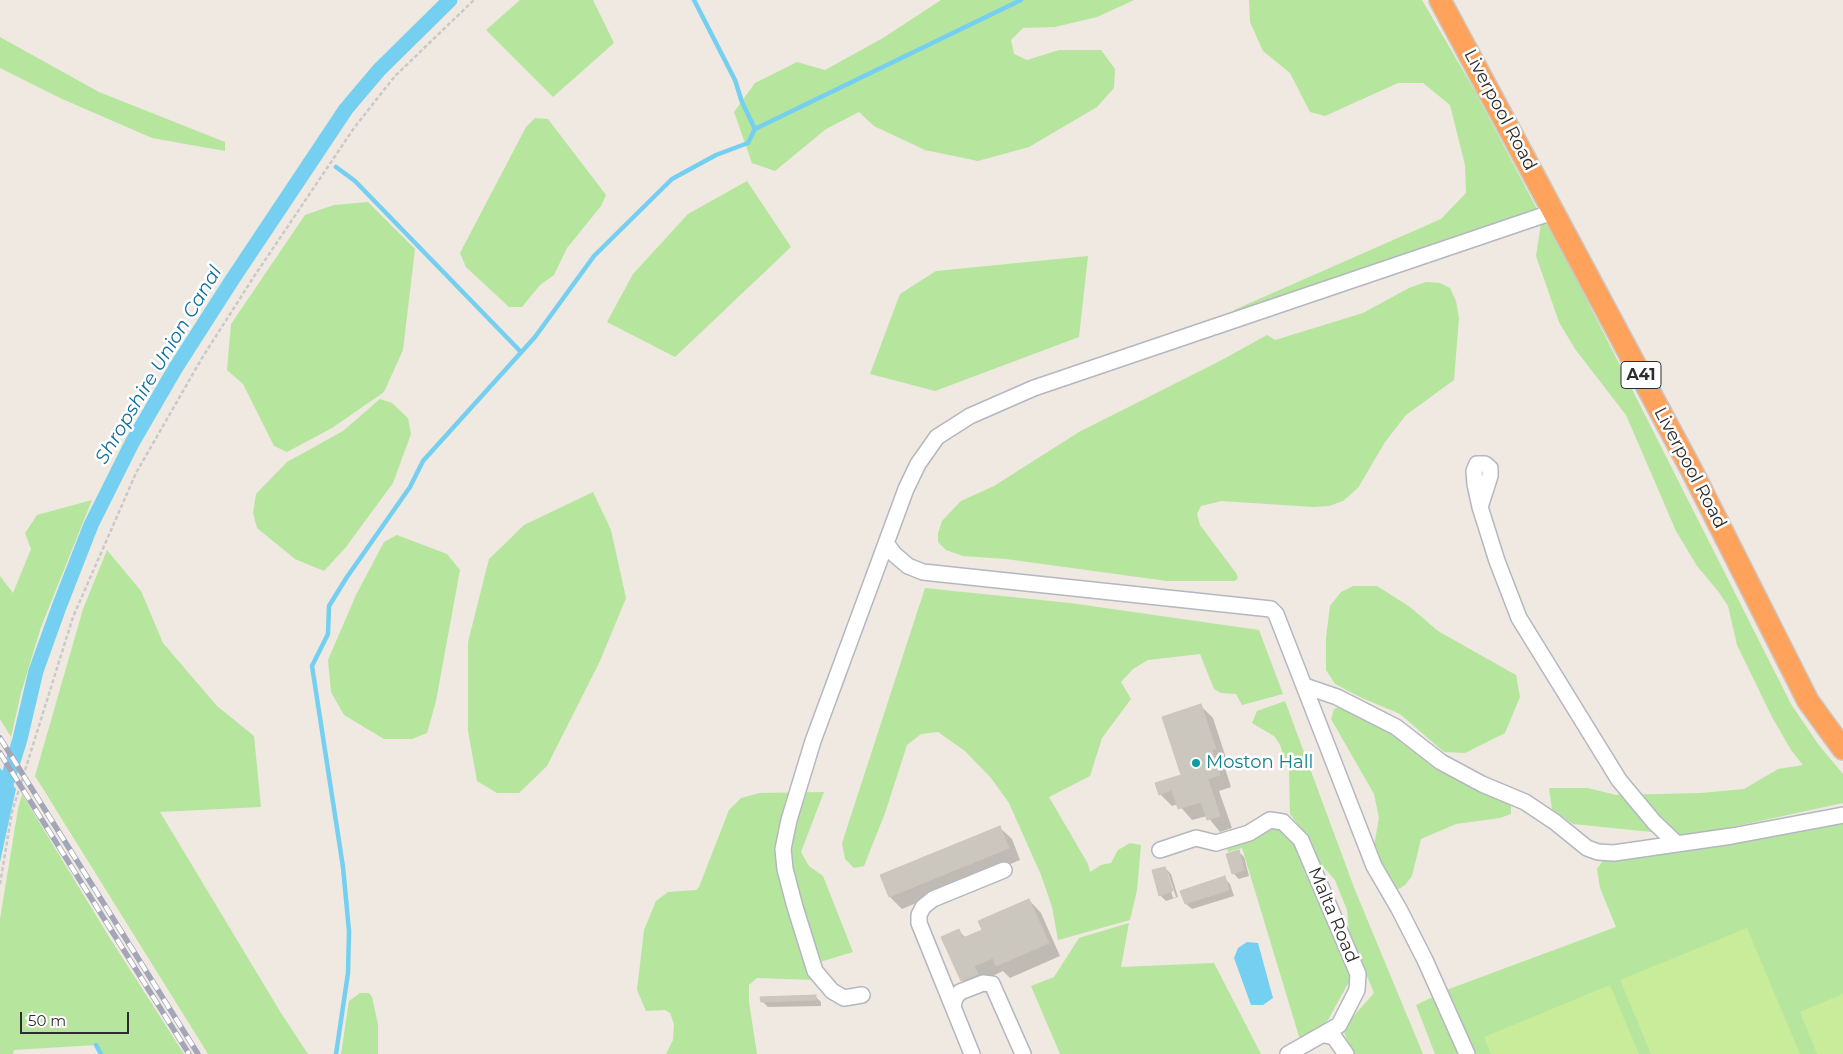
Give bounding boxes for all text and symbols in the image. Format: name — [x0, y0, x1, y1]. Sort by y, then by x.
street label: Liverpool Road — [1459, 46, 1541, 174]
water label: Shropshire Union Canal — [91, 262, 227, 468]
road number: A41 — [1621, 362, 1661, 388]
street label: Liverpool Road — [1649, 404, 1731, 532]
place label: Moston Hall — [1206, 752, 1313, 774]
marker: Moston Hall — [1190, 757, 1202, 769]
street label: Malta Road — [1303, 864, 1363, 966]
scale bar — [22, 1002, 131, 1034]
text: 50 m — [28, 1011, 66, 1030]

